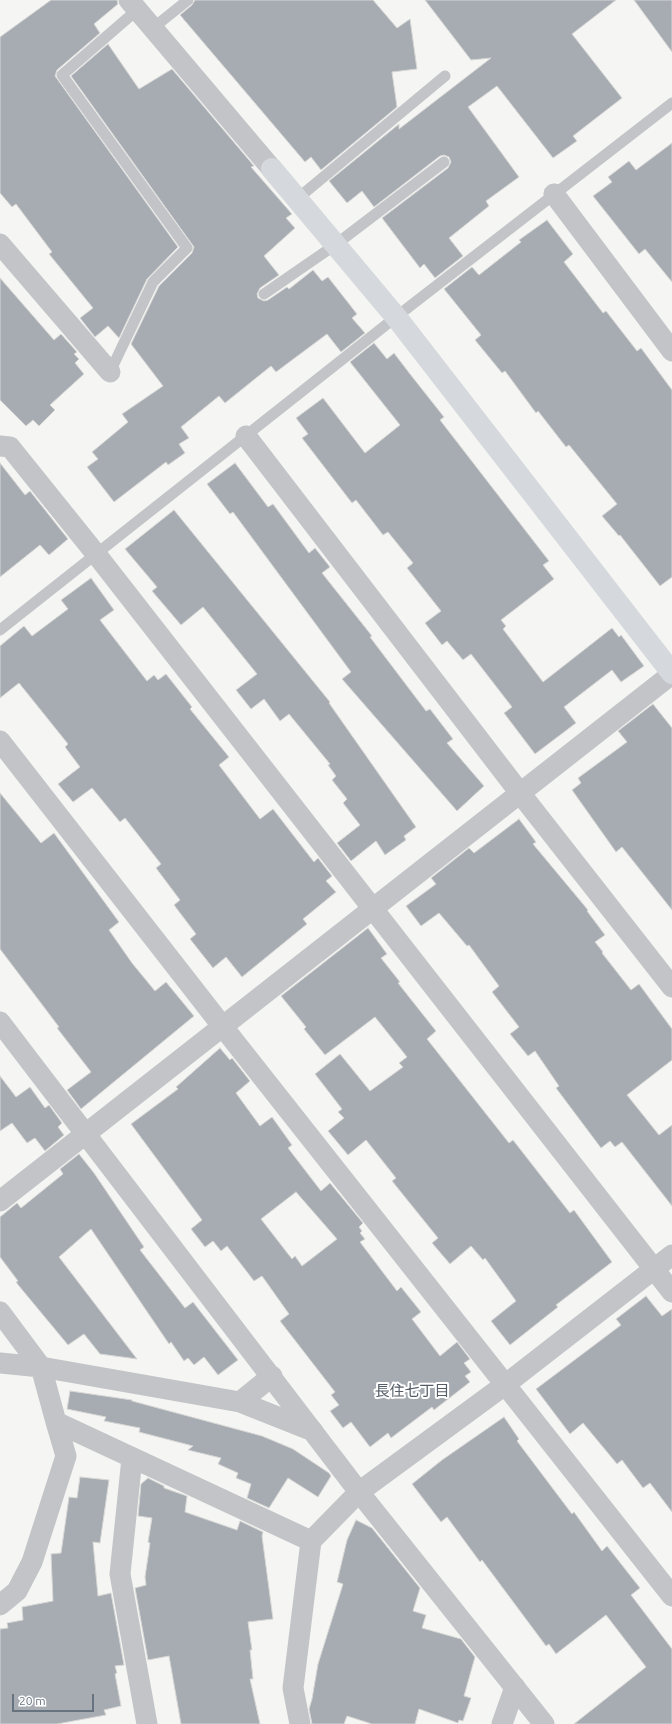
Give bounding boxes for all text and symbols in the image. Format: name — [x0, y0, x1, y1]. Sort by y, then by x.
district label: 長住七丁目 — [375, 1382, 449, 1400]
scale bar — [14, 1686, 96, 1712]
text: 20 m — [19, 1694, 46, 1707]

